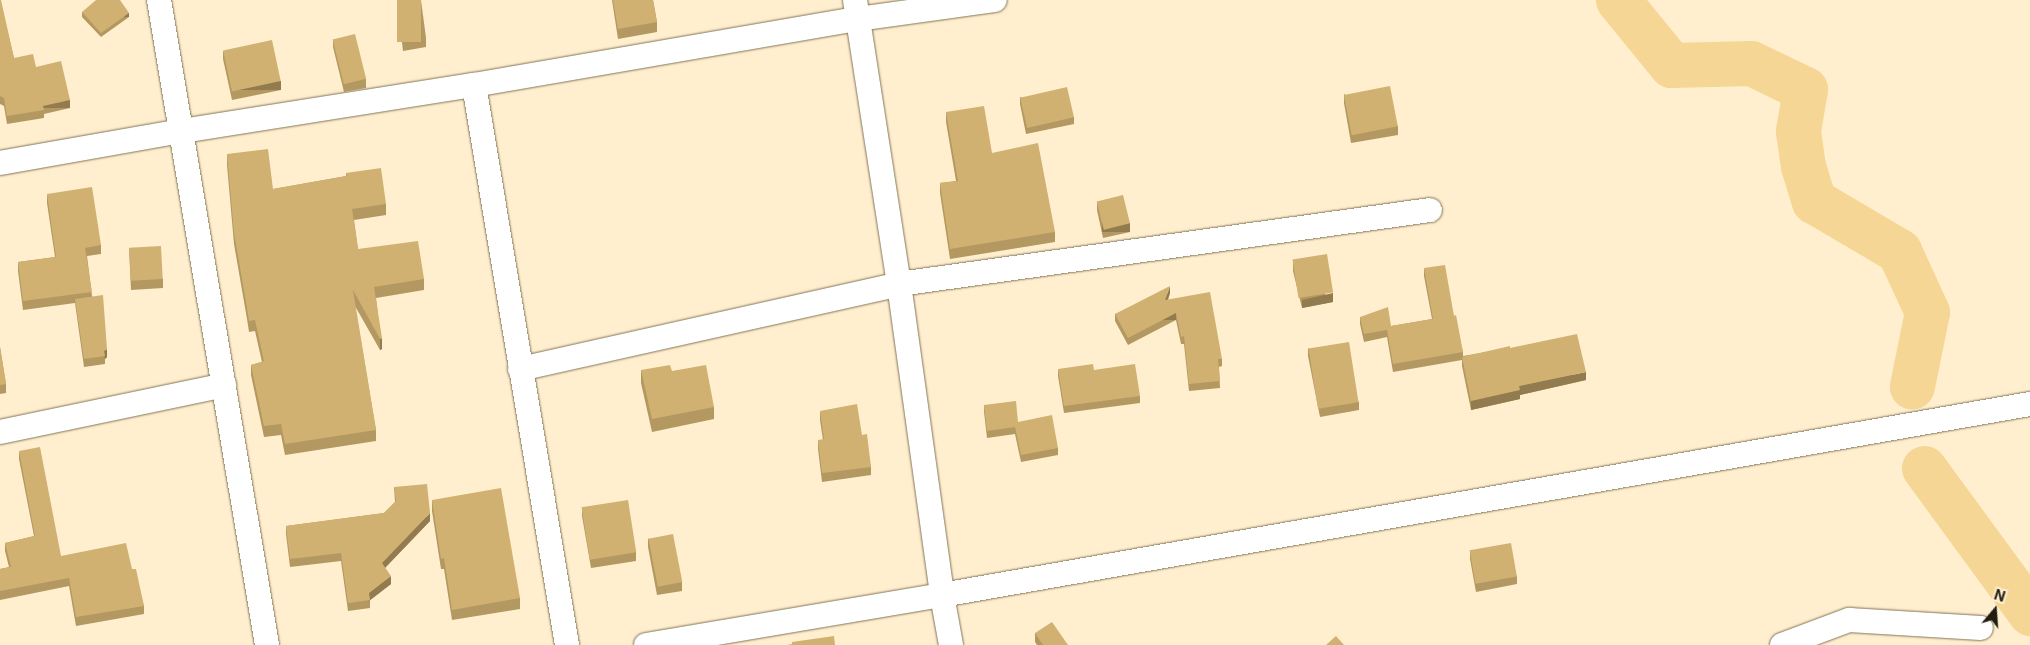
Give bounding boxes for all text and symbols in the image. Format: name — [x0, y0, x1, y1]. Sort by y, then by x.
north arrow — [1970, 585, 2020, 635]
text: N — [1992, 586, 2007, 605]

